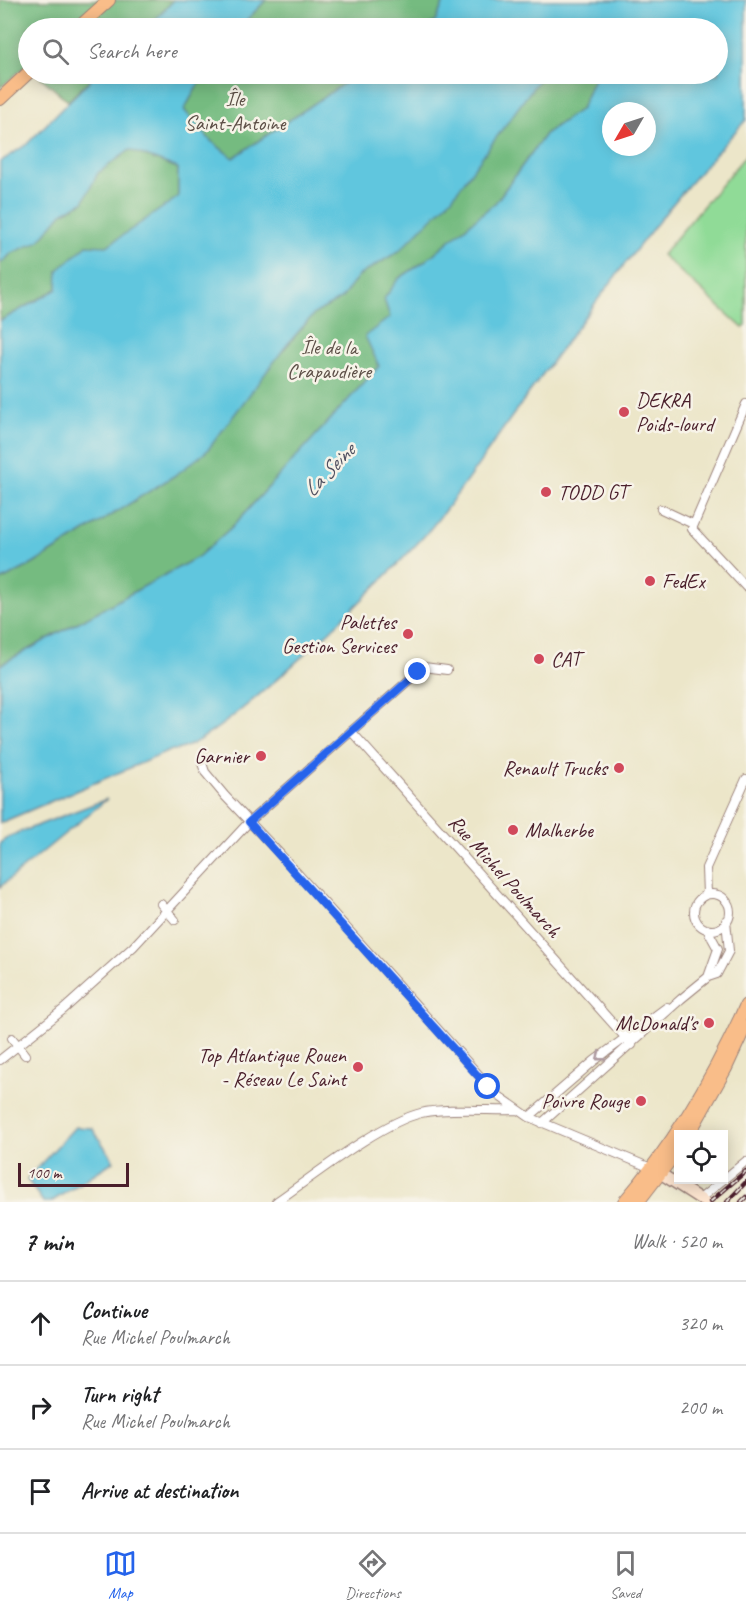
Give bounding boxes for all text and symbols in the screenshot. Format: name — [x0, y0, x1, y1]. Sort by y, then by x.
search box — [18, 18, 728, 84]
icon: search — [39, 35, 72, 68]
text: Search here — [87, 37, 177, 65]
park label: Île Saint-Antoine — [185, 86, 287, 136]
north arrow — [602, 102, 656, 156]
park label: Île de la Crapaudière — [287, 334, 373, 384]
place label: DEKRA Poids-lourd — [636, 387, 716, 437]
marker: DEKRA Poids-lourd — [617, 405, 631, 419]
water label: La Seine — [297, 435, 364, 503]
place label: TODD GT — [558, 479, 633, 505]
marker: TODD GT — [539, 485, 553, 499]
place label: FedEx — [662, 568, 706, 594]
marker: FedEx — [643, 574, 657, 588]
place label: Palettes Gestion Services — [282, 609, 398, 659]
marker: Palettes Gestion Services — [401, 627, 415, 641]
place label: CAT — [551, 646, 586, 672]
marker: CAT — [532, 652, 546, 666]
route end — [404, 658, 430, 684]
place label: Garnier — [194, 743, 250, 769]
marker: Garnier — [254, 749, 268, 763]
place label: Renault Trucks — [502, 755, 609, 781]
marker: Renault Trucks — [612, 761, 626, 775]
street label: Rue Michel Poulmarch — [443, 809, 568, 944]
place label: Malherbe — [525, 817, 594, 843]
marker: Malherbe — [506, 823, 520, 837]
place label: McDonald's — [616, 1010, 699, 1036]
marker: McDonald's — [702, 1016, 716, 1030]
place label: Top Atlantique Rouen - Réseau Le Saint — [198, 1042, 348, 1092]
one-way arrow — [595, 1050, 606, 1061]
marker: Top Atlantique Rouen - Réseau Le Saint — [351, 1060, 365, 1074]
route start — [474, 1073, 500, 1099]
place label: Poivre Rouge — [542, 1088, 630, 1114]
marker: Poivre Rouge — [634, 1094, 648, 1108]
map controls — [674, 1130, 728, 1184]
button: locate — [674, 1130, 728, 1184]
scale bar — [18, 1160, 129, 1188]
text: 100 m — [27, 1163, 61, 1183]
text: 7 min — [24, 1225, 74, 1258]
text: Walk · 520 m — [632, 1229, 722, 1254]
text: Continue — [81, 1297, 147, 1325]
icon: ahead — [24, 1307, 57, 1340]
text: 320 m — [679, 1311, 722, 1336]
text: Rue Michel Poulmarch — [81, 1325, 230, 1350]
text: Turn right — [81, 1381, 158, 1409]
icon: right — [24, 1391, 57, 1424]
text: 200 m — [679, 1395, 722, 1420]
text: Rue Michel Poulmarch — [81, 1409, 230, 1434]
icon: arrive — [24, 1475, 57, 1508]
text: Arrive at destination — [81, 1477, 238, 1505]
tab: Map — [104, 1547, 137, 1603]
tab: Directions — [345, 1547, 401, 1603]
tab: Saved — [609, 1547, 642, 1603]

